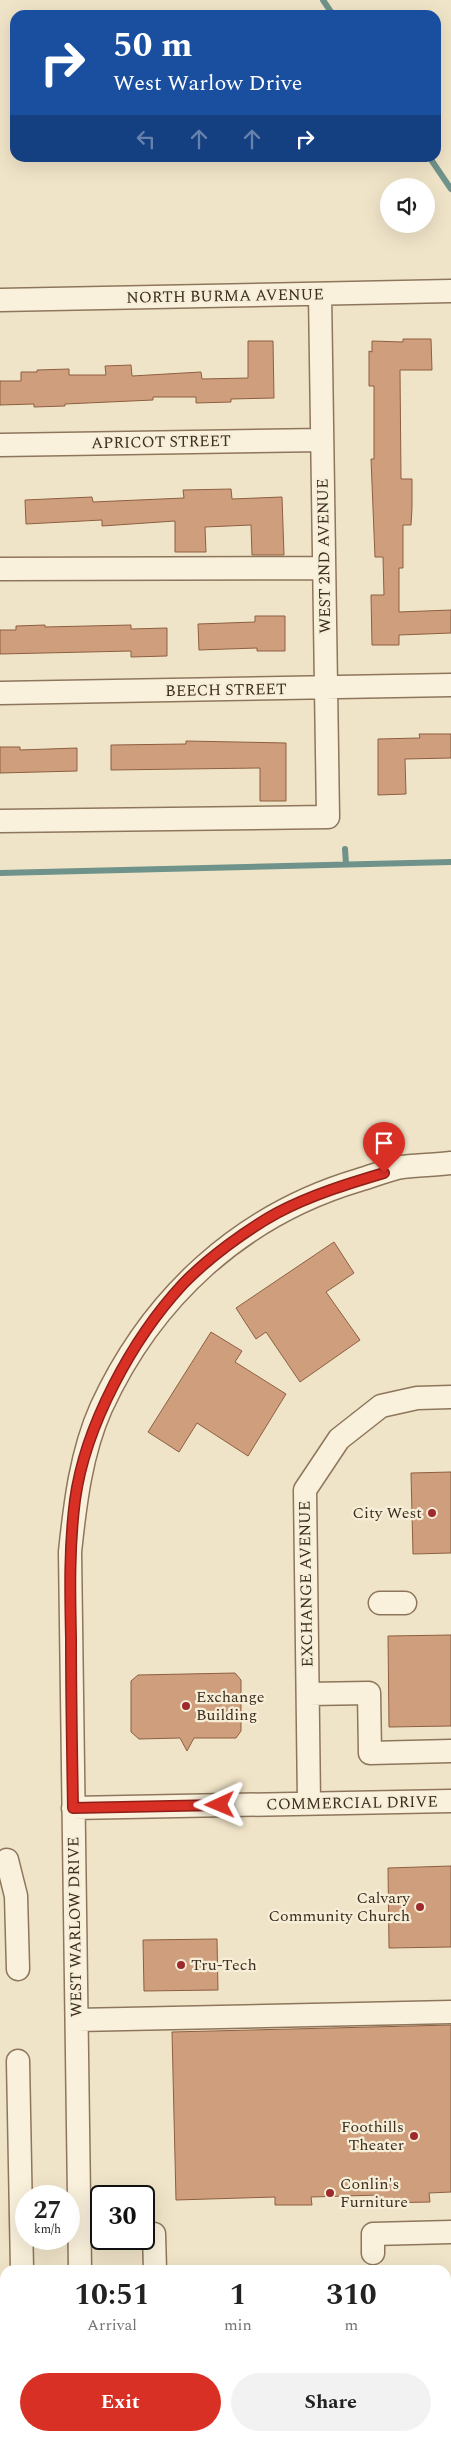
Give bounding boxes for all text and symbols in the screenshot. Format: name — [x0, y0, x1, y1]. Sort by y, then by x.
text: 50 m — [113, 19, 193, 72]
icon: right — [30, 30, 95, 95]
text: West Warlow Drive — [113, 67, 302, 100]
icon: left — [132, 125, 160, 153]
icon: ahead — [185, 125, 213, 153]
icon: ahead — [238, 125, 266, 153]
icon: right — [291, 125, 319, 153]
map controls — [380, 178, 435, 233]
button: sound — [380, 178, 435, 233]
street label: NORTH BURMA AVENUE — [126, 282, 324, 310]
street label: APRICOT STREET — [91, 429, 231, 455]
street label: WEST 2ND AVENUE — [311, 478, 337, 634]
street label: BEECH STREET — [165, 677, 287, 703]
pin — [363, 1122, 405, 1173]
icon: arrive — [370, 1129, 398, 1157]
street label: EXCHANGE AVENUE — [293, 1500, 319, 1668]
place label: City West — [352, 1501, 422, 1525]
marker: City West — [426, 1507, 438, 1519]
place label: Exchange Building — [196, 1685, 264, 1727]
marker: Exchange Building — [180, 1700, 192, 1712]
position arrow — [193, 1778, 245, 1830]
street label: COMMERCIAL DRIVE — [266, 1790, 438, 1816]
street label: WEST WARLOW DRIVE — [61, 1836, 89, 2018]
place label: Calvary Community Church — [268, 1886, 411, 1928]
marker: Calvary Community Church — [414, 1901, 426, 1913]
place label: Tru-Tech — [191, 1953, 257, 1977]
marker: Tru-Tech — [175, 1959, 187, 1971]
place label: Foothills Theater — [341, 2115, 404, 2157]
marker: Foothills Theater — [408, 2130, 420, 2142]
place label: Conlin's Furniture — [340, 2172, 408, 2214]
speed limit sign: 30 — [90, 2185, 155, 2250]
marker: Conlin's Furniture — [324, 2187, 336, 2199]
text: 27 — [33, 2192, 62, 2230]
text: km/h — [34, 2220, 61, 2239]
text: 10:51 — [74, 2272, 150, 2318]
text: 1 — [229, 2272, 246, 2318]
text: 310 — [326, 2272, 377, 2318]
text: Arrival — [87, 2313, 137, 2337]
text: min — [224, 2313, 252, 2337]
text: m — [345, 2313, 358, 2337]
button: Exit — [20, 2373, 221, 2431]
button: Share — [231, 2373, 431, 2431]

